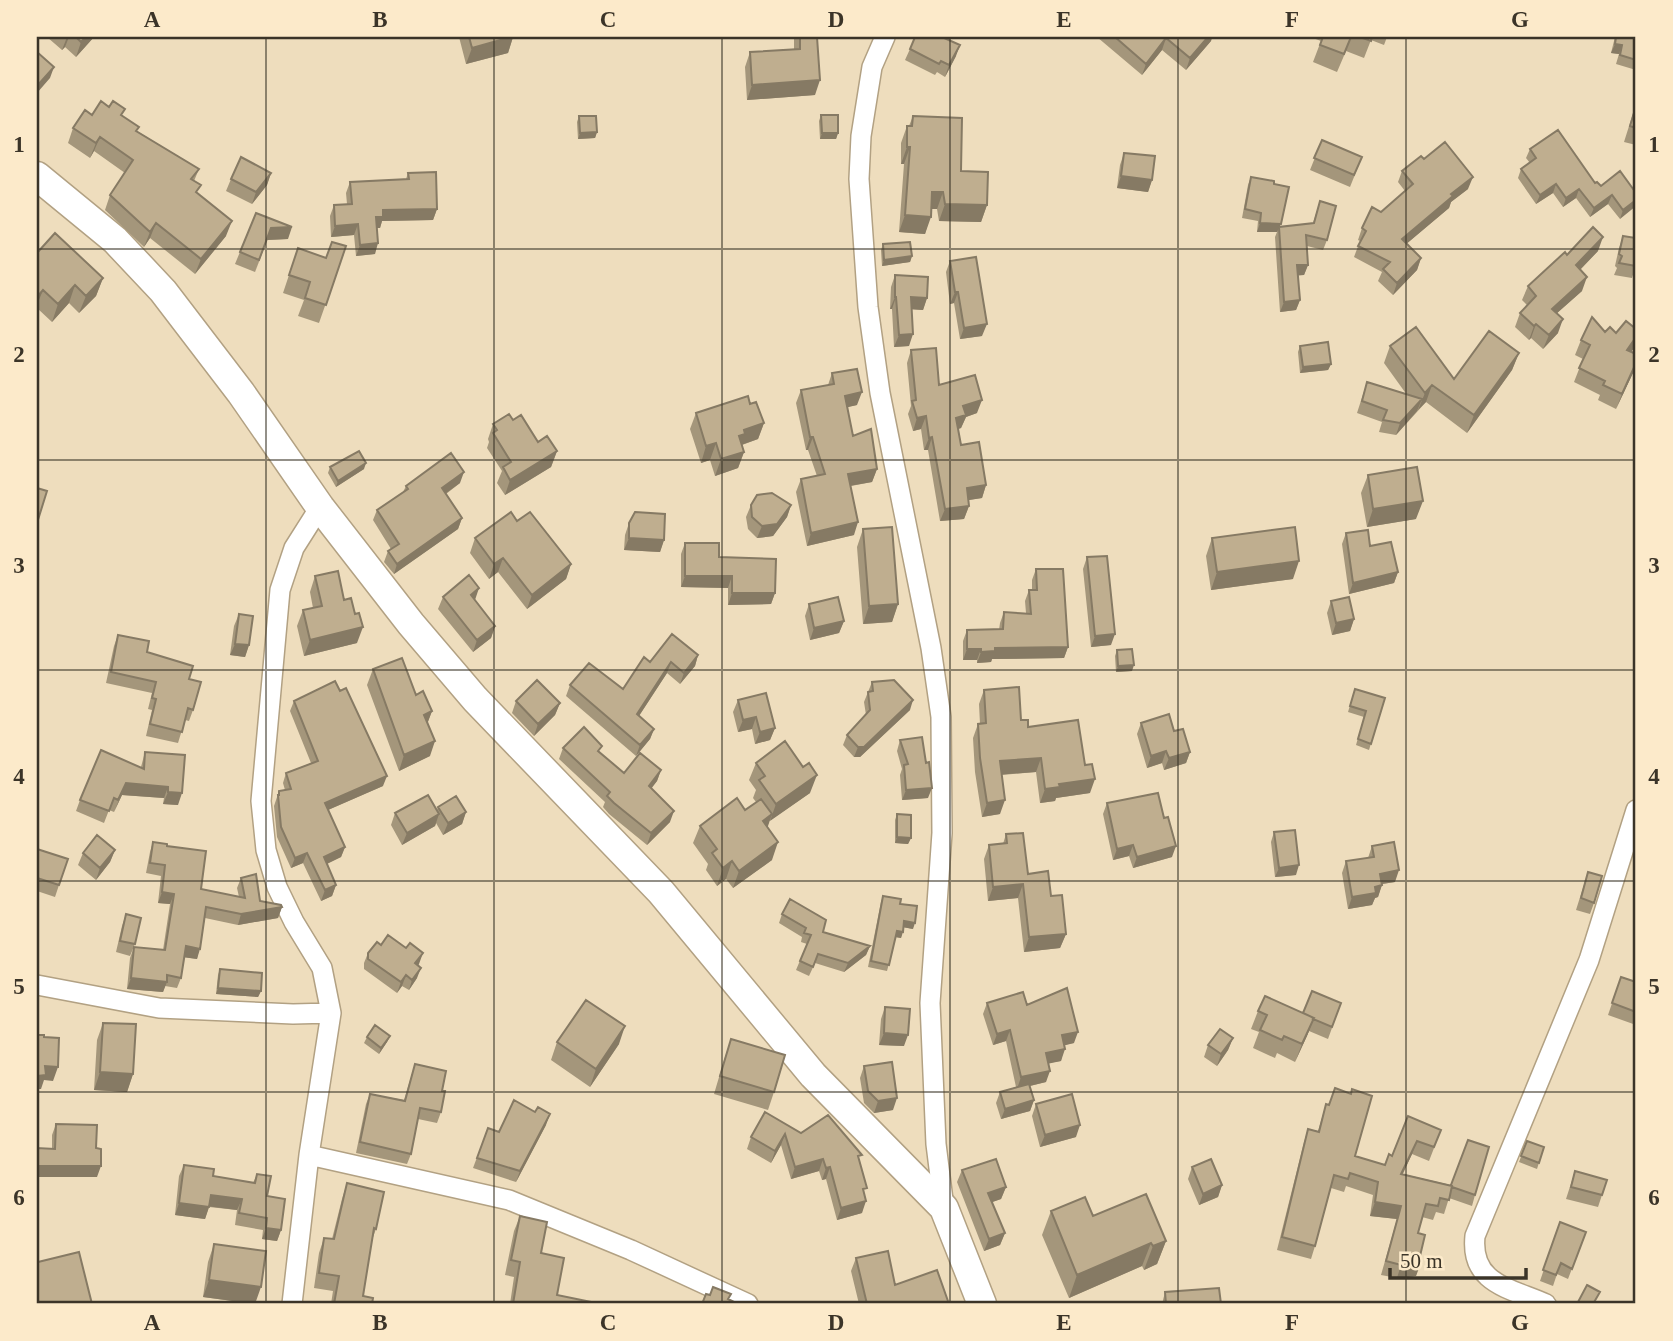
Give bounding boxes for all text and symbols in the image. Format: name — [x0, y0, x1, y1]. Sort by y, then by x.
text: A — [144, 7, 161, 32]
text: B — [372, 7, 388, 32]
text: C — [600, 7, 616, 32]
text: D — [828, 7, 844, 32]
text: E — [1056, 7, 1072, 32]
text: F — [1285, 7, 1299, 32]
text: G — [1511, 7, 1529, 32]
text: 1 — [13, 132, 25, 157]
text: 1 — [1648, 132, 1660, 157]
text: 2 — [13, 342, 25, 367]
text: 2 — [1648, 342, 1660, 367]
text: 3 — [13, 553, 25, 578]
text: 3 — [1648, 553, 1660, 578]
text: 4 — [13, 764, 25, 789]
text: 4 — [1648, 764, 1660, 789]
text: 5 — [13, 974, 25, 999]
text: 5 — [1648, 974, 1660, 999]
text: 6 — [13, 1185, 25, 1210]
text: 6 — [1648, 1185, 1660, 1210]
scale bar — [1390, 1236, 1526, 1280]
text: 50 m — [1400, 1249, 1443, 1273]
text: A — [144, 1310, 161, 1335]
text: B — [372, 1310, 388, 1335]
text: C — [600, 1310, 616, 1335]
text: D — [828, 1310, 844, 1335]
text: E — [1056, 1310, 1072, 1335]
text: F — [1285, 1310, 1299, 1335]
text: G — [1511, 1310, 1529, 1335]

